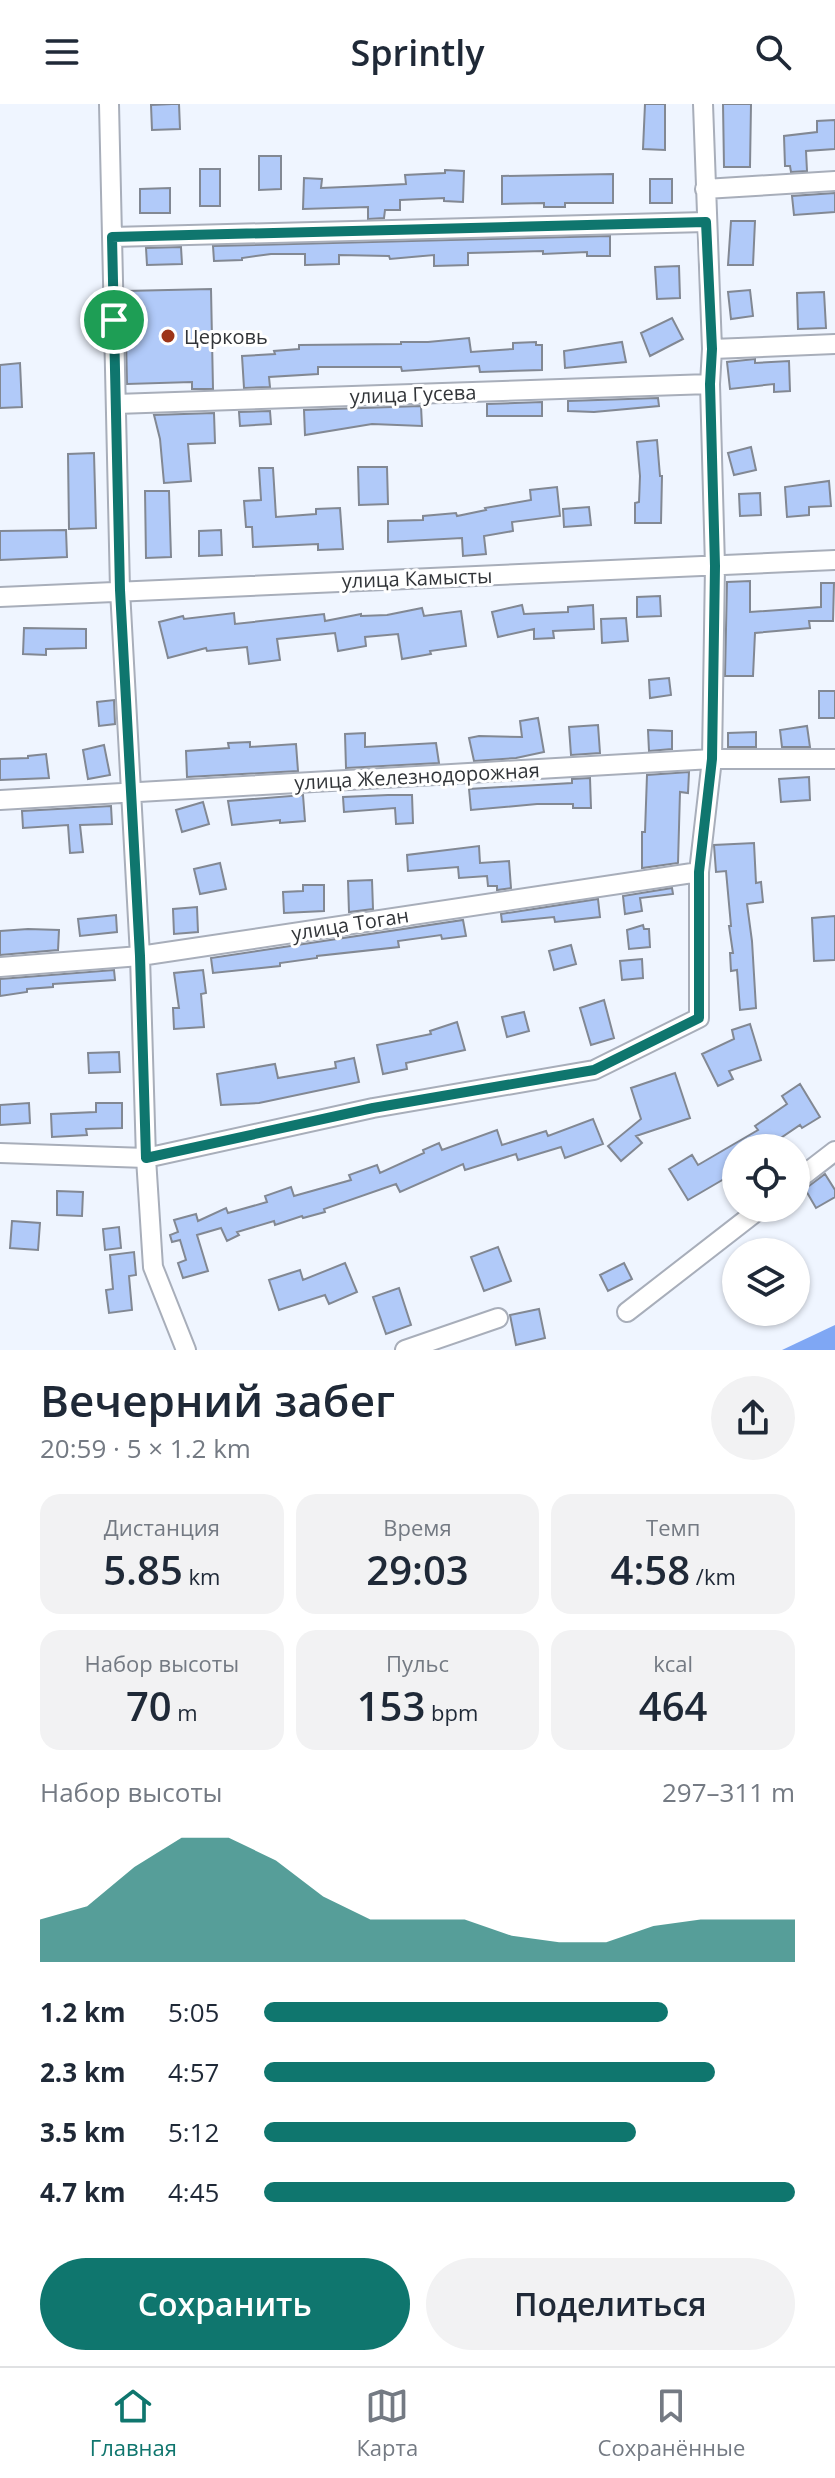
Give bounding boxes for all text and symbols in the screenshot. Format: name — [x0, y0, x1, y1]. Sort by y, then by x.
text: Sprintly — [350, 28, 485, 77]
icon: menu — [40, 30, 84, 74]
icon: search — [751, 30, 795, 74]
pin — [80, 286, 148, 354]
icon: arrive — [92, 298, 136, 342]
place label: Церковь — [184, 323, 268, 350]
marker: Церковь — [159, 327, 177, 345]
street label: улица Гусева — [349, 378, 477, 410]
street label: улица Камысты — [341, 562, 493, 594]
street label: улица Железнодорожная — [294, 756, 540, 796]
street label: улица Тоган — [289, 901, 411, 947]
map controls — [722, 1134, 810, 1326]
button: locate — [722, 1134, 810, 1222]
button: layers — [722, 1238, 810, 1326]
text: Вечерний забег — [40, 1370, 395, 1430]
button: share — [711, 1376, 795, 1460]
text: 20:59 · 5 × 1.2 km — [40, 1430, 251, 1466]
text: Дистанция — [104, 1512, 220, 1542]
text: Время — [383, 1512, 452, 1542]
text: Темп — [646, 1512, 700, 1542]
text: 5.85 — [103, 1542, 183, 1597]
text: 29:03 — [366, 1542, 469, 1597]
text: 4:58 — [611, 1542, 690, 1597]
text: km — [183, 1561, 220, 1591]
text: /km — [690, 1561, 736, 1591]
text: Набор высоты — [85, 1648, 239, 1678]
text: Пульс — [386, 1648, 449, 1678]
text: kcal — [653, 1648, 693, 1678]
text: 70 — [126, 1678, 172, 1733]
text: 153 — [357, 1678, 425, 1733]
text: 464 — [639, 1678, 707, 1733]
text: m — [172, 1697, 198, 1727]
text: bpm — [425, 1697, 478, 1727]
text: Набор высоты — [40, 1774, 223, 1810]
text: 297–311 m — [662, 1774, 795, 1810]
text: 1.2 km — [40, 1994, 126, 2030]
text: 5:05 — [168, 1994, 219, 2030]
text: 2.3 km — [40, 2054, 126, 2090]
text: 4:57 — [168, 2054, 219, 2090]
text: 3.5 km — [40, 2114, 126, 2150]
text: 5:12 — [168, 2114, 219, 2150]
text: 4.7 km — [40, 2174, 126, 2210]
text: 4:45 — [168, 2174, 219, 2210]
button: Сохранить — [40, 2258, 410, 2350]
button: Поделиться — [426, 2258, 795, 2350]
tab: Главная — [90, 2384, 177, 2462]
tab: Карта — [356, 2384, 418, 2462]
tab: Сохранённые — [598, 2384, 745, 2462]

